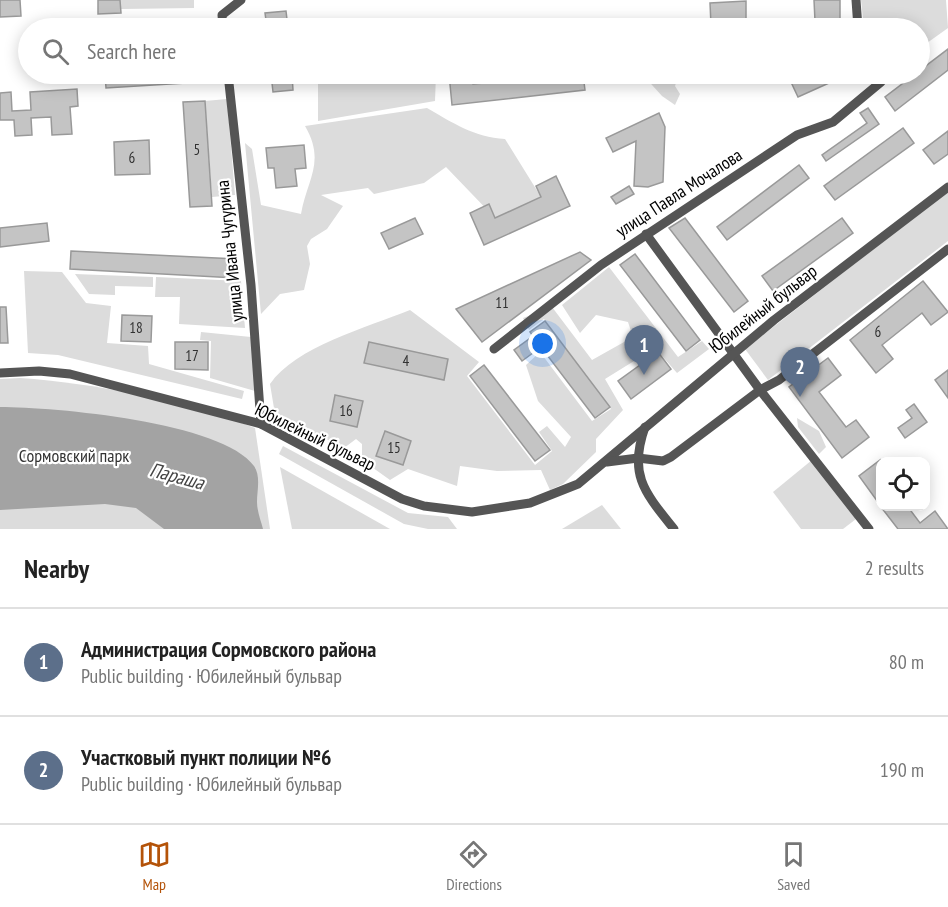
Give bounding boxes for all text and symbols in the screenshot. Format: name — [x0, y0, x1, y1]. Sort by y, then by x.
search box — [18, 18, 930, 84]
icon: search — [39, 35, 72, 68]
text: Search here — [87, 37, 176, 65]
house number: 5 — [194, 140, 200, 159]
street label: улица Павла Мочалова — [611, 143, 746, 242]
house number: 6 — [129, 148, 136, 167]
street label: улица Ивана Чугурина — [211, 179, 248, 323]
street label: Юбилейный бульвар — [704, 259, 822, 358]
house number: 11 — [495, 293, 509, 312]
house number: 18 — [129, 318, 143, 337]
house number: 6 — [875, 322, 882, 341]
pin: 1 — [624, 326, 664, 375]
your location — [528, 329, 557, 358]
house number: 17 — [185, 346, 199, 365]
pin: 2 — [780, 348, 820, 397]
house number: 4 — [403, 351, 410, 370]
street label: Юбилейный бульвар — [251, 397, 379, 476]
house number: 16 — [339, 401, 353, 420]
house number: 15 — [387, 438, 401, 457]
park label: Сормовский парк — [19, 444, 129, 467]
water label: Параша — [147, 456, 208, 496]
map controls — [876, 457, 930, 511]
button: locate — [876, 457, 930, 511]
text: Nearby — [24, 552, 89, 585]
text: 2 results — [865, 555, 924, 581]
text: Администрация Сормовского района — [81, 635, 376, 663]
text: 1 — [39, 649, 48, 675]
text: 80 m — [889, 649, 924, 675]
text: Public building · Юбилейный бульвар — [81, 663, 342, 689]
text: Участковый пункт полиции №6 — [81, 743, 331, 771]
text: 2 — [39, 757, 48, 783]
text: 190 m — [880, 757, 924, 783]
text: Public building · Юбилейный бульвар — [81, 771, 342, 797]
tab: Map — [138, 838, 171, 894]
tab: Directions — [446, 838, 502, 894]
tab: Saved — [777, 838, 810, 894]

